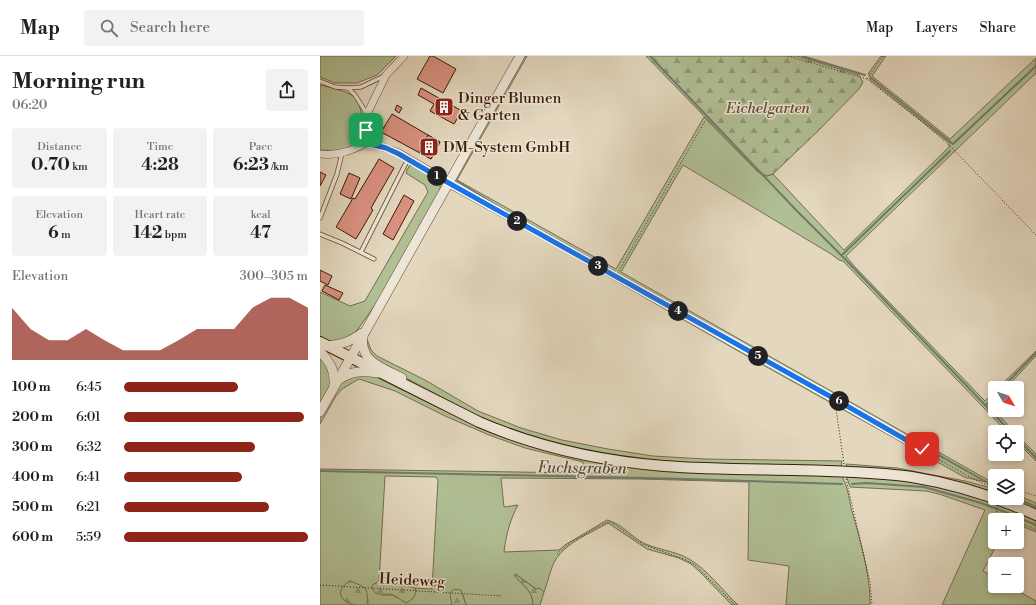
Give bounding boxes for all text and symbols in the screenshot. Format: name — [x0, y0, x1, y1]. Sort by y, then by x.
search box — [84, 10, 364, 46]
text: Map — [20, 16, 60, 40]
icon: search — [98, 17, 120, 39]
text: Search here — [130, 18, 210, 37]
text: Map — [866, 19, 893, 37]
text: Layers — [915, 19, 958, 37]
text: Share — [980, 19, 1016, 37]
text: Morning run — [12, 68, 145, 95]
button: share — [266, 69, 308, 111]
place label: Dinger Blumen & Garten — [458, 89, 562, 125]
building icon: Dinger Blumen & Garten — [433, 96, 455, 118]
text: 06:20 — [12, 97, 47, 113]
park label: Eichelgarten — [725, 99, 811, 118]
pin — [349, 113, 383, 147]
icon: arrive — [355, 119, 377, 141]
building icon: DM-System GmbH — [418, 136, 440, 158]
place label: DM-System GmbH — [443, 138, 570, 157]
text: Distance — [37, 140, 82, 154]
text: Time — [147, 140, 173, 154]
text: Pace — [249, 140, 272, 154]
text: 0.70 — [31, 154, 70, 176]
text: 4:28 — [141, 154, 179, 176]
text: 6:23 — [233, 154, 269, 176]
text: km — [70, 160, 88, 174]
text: /km — [269, 160, 289, 174]
pin: 1 — [427, 166, 447, 186]
text: 1 — [434, 169, 440, 183]
text: Elevation — [36, 208, 83, 222]
text: Heart rate — [135, 208, 185, 222]
text: kcal — [251, 208, 271, 222]
pin: 2 — [507, 211, 527, 231]
text: 2 — [514, 214, 520, 228]
text: 6 — [48, 222, 59, 244]
text: 142 — [133, 222, 162, 244]
text: 47 — [250, 222, 271, 244]
text: m — [59, 228, 71, 242]
text: bpm — [162, 228, 187, 242]
pin: 3 — [588, 256, 608, 276]
text: 3 — [595, 259, 601, 273]
text: Elevation — [12, 268, 68, 284]
text: 300–305 m — [240, 268, 308, 284]
pin: 4 — [668, 301, 688, 321]
text: 4 — [674, 304, 682, 318]
pin: 5 — [748, 346, 768, 366]
text: 5 — [755, 349, 761, 363]
text: 100 m — [12, 379, 51, 395]
text: 6:45 — [76, 379, 102, 395]
north arrow — [988, 381, 1024, 417]
map controls — [988, 381, 1024, 593]
pin: 6 — [829, 391, 849, 411]
text: 6 — [836, 394, 842, 408]
text: 200 m — [12, 409, 53, 425]
text: 6:01 — [76, 409, 101, 425]
button: locate — [988, 425, 1024, 461]
pin — [905, 432, 939, 466]
icon: check — [911, 438, 933, 460]
text: 300 m — [12, 439, 53, 455]
text: 6:32 — [76, 439, 101, 455]
water label: Fuchsgraben — [537, 457, 628, 479]
text: 400 m — [12, 469, 54, 485]
text: 6:41 — [76, 469, 100, 485]
button: layers — [988, 469, 1024, 505]
text: 500 m — [12, 499, 53, 515]
text: 6:21 — [76, 499, 100, 515]
button: + — [988, 513, 1024, 549]
text: 600 m — [12, 529, 53, 545]
text: 5:59 — [76, 529, 101, 545]
button: − — [988, 557, 1024, 593]
street label: Heideweg — [378, 569, 446, 592]

